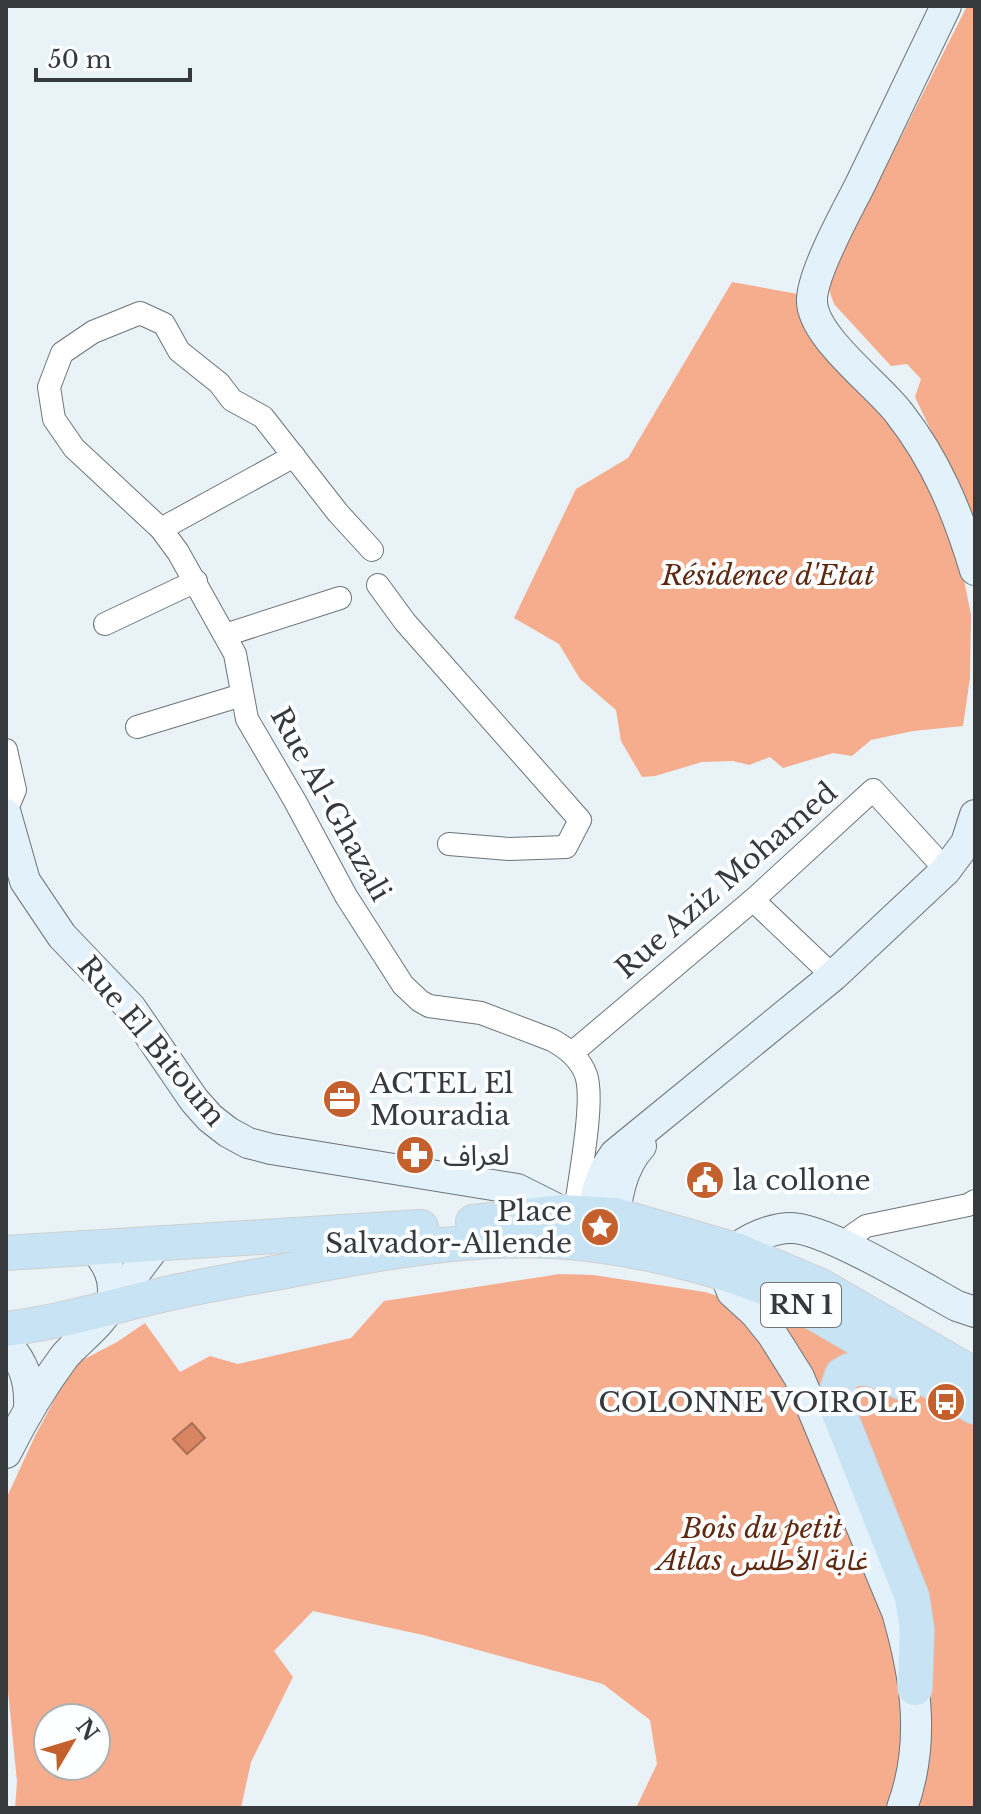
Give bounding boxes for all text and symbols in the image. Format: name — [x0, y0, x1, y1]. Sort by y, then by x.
scale bar — [36, 32, 190, 82]
text: 50 m — [48, 45, 112, 74]
park label: Résidence d'Etat — [660, 558, 875, 593]
street label: Rue Al-Ghazali — [263, 701, 398, 907]
street label: Rue Aziz Mohamed — [608, 775, 844, 986]
street label: Rue El Bitoum — [70, 949, 233, 1133]
place label: ACTEL El Mouradia — [369, 1066, 513, 1133]
office icon: ACTEL El Mouradia — [321, 1078, 363, 1120]
pharmacy icon: لعراف — [394, 1134, 436, 1176]
place label: لعراف — [443, 1138, 509, 1173]
public building icon: la collone — [684, 1159, 726, 1201]
place label: la collone — [733, 1163, 871, 1198]
place label: Place Salvador-Allende — [325, 1194, 572, 1261]
place icon: Place Salvador-Allende — [579, 1206, 621, 1248]
road number: RN 1 — [761, 1283, 841, 1327]
bus stop icon: COLONNE VOIROLE — [925, 1381, 967, 1423]
place label: COLONNE VOIROLE — [598, 1385, 918, 1420]
park label: Bois du petit Atlas غابة الأطلس — [653, 1511, 867, 1578]
north arrow — [32, 1702, 112, 1782]
text: N — [70, 1714, 105, 1747]

